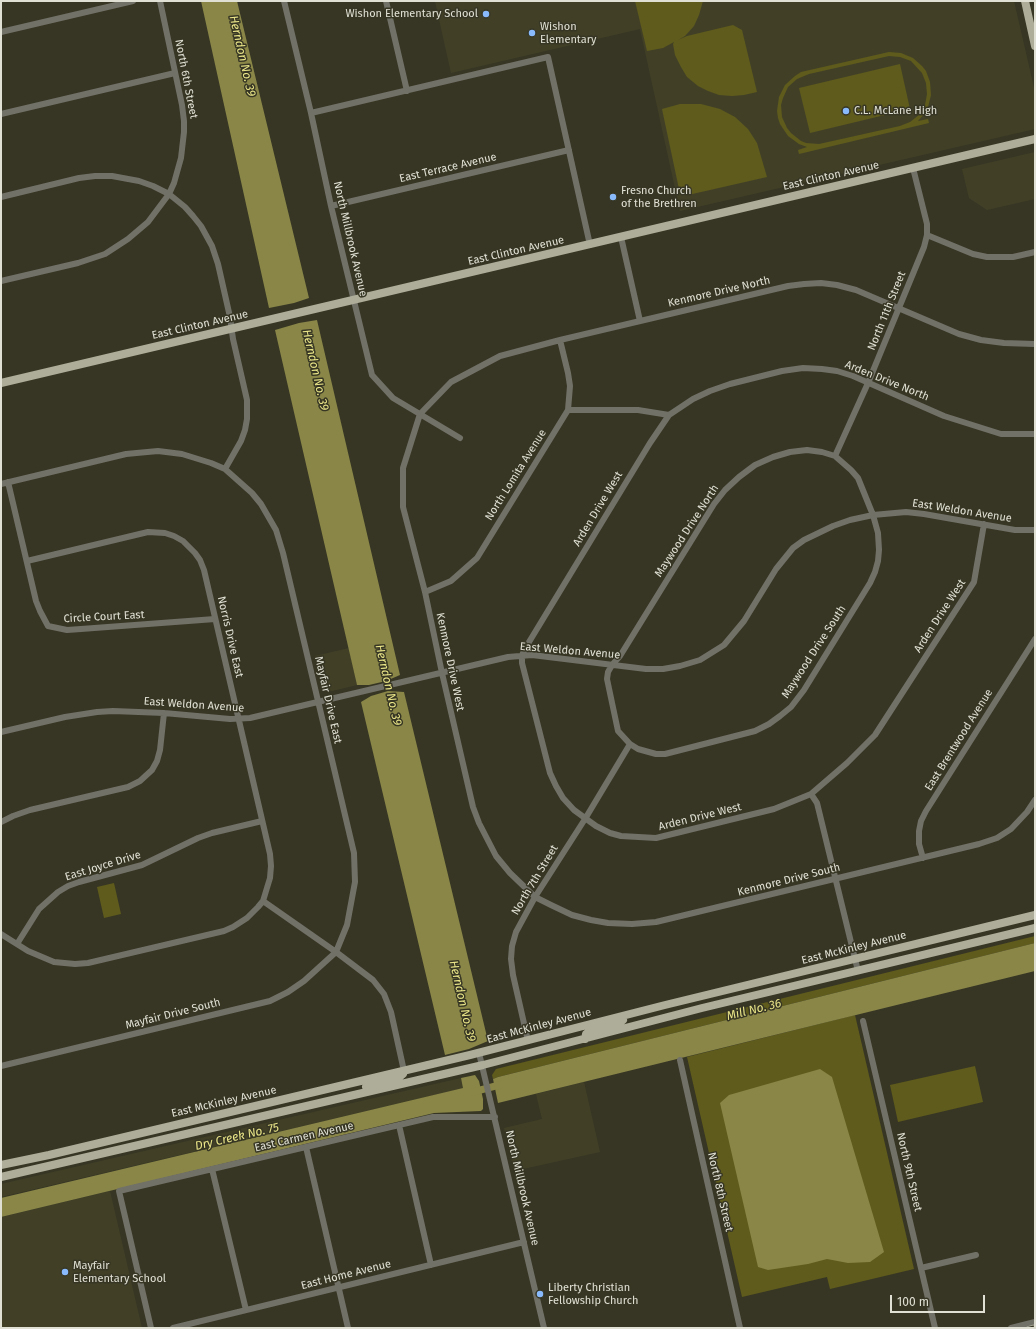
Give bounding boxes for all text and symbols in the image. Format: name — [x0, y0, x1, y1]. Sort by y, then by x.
place label: Wishon Elementary School — [345, 7, 478, 21]
marker: Wishon Elementary School — [481, 9, 491, 19]
water label: Herndon No. 39 — [226, 14, 258, 98]
place label: Wishon Elementary — [540, 20, 596, 46]
marker: Wishon Elementary — [527, 28, 537, 38]
street label: North 6th Street — [172, 38, 200, 120]
place label: C.L. McLane High — [854, 104, 937, 118]
marker: C.L. McLane High — [841, 106, 851, 116]
street label: East Terrace Avenue — [398, 150, 498, 186]
street label: East Clinton Avenue — [781, 158, 881, 194]
street label: North Millbrook Avenue — [330, 180, 370, 298]
place label: Fresno Church of the Brethren — [621, 184, 697, 210]
marker: Fresno Church of the Brethren — [608, 192, 618, 202]
street label: East Clinton Avenue — [466, 233, 566, 269]
street label: North 11th Street — [865, 270, 909, 352]
street label: Kenmore Drive North — [666, 274, 772, 310]
street label: East Clinton Avenue — [150, 307, 250, 343]
water label: Herndon No. 39 — [299, 328, 331, 412]
street label: Arden Drive North — [843, 358, 931, 404]
street label: North Lomita Avenue — [483, 427, 549, 523]
street label: Arden Drive West — [570, 469, 626, 549]
street label: Maywood Drive North — [652, 482, 722, 580]
street label: East Weldon Avenue — [911, 497, 1013, 525]
street label: Arden Drive West — [911, 577, 969, 655]
street label: Norris Drive East — [214, 595, 246, 679]
street label: Maywood Drive South — [779, 603, 849, 701]
street label: Circle Court East — [63, 608, 145, 626]
street label: Kenmore Drive West — [433, 612, 467, 712]
street label: East Weldon Avenue — [519, 640, 621, 662]
water label: Herndon No. 39 — [372, 643, 404, 727]
street label: Mayfair Drive East — [312, 655, 344, 745]
street label: East Brentwood Avenue — [922, 687, 996, 793]
street label: East Weldon Avenue — [143, 695, 245, 715]
street label: Arden Drive West — [657, 800, 743, 834]
street label: North 7th Street — [509, 842, 561, 918]
street label: East Joyce Drive — [64, 848, 142, 884]
street label: Kenmore Drive South — [736, 861, 842, 899]
street label: East McKinley Avenue — [800, 929, 908, 967]
water label: Herndon No. 39 — [446, 959, 478, 1043]
street label: Mayfair Drive South — [124, 996, 222, 1032]
water label: Mill No. 36 — [725, 996, 783, 1024]
street label: East McKinley Avenue — [485, 1006, 593, 1046]
street label: East McKinley Avenue — [170, 1083, 278, 1121]
street label: East Carmen Avenue — [253, 1119, 355, 1155]
water label: Dry Creek No. 75 — [194, 1120, 280, 1154]
street label: North Millbrook Avenue — [502, 1129, 542, 1247]
street label: North 9th Street — [894, 1131, 924, 1213]
street label: North 8th Street — [704, 1151, 736, 1233]
street label: East Home Avenue — [300, 1257, 392, 1293]
place label: Mayfair Elementary School — [73, 1259, 166, 1285]
marker: Mayfair Elementary School — [60, 1267, 70, 1277]
place label: Liberty Christian Fellowship Church — [548, 1281, 638, 1307]
scale bar — [892, 1287, 987, 1313]
marker: Liberty Christian Fellowship Church — [535, 1289, 545, 1299]
text: 100 m — [897, 1295, 929, 1309]

